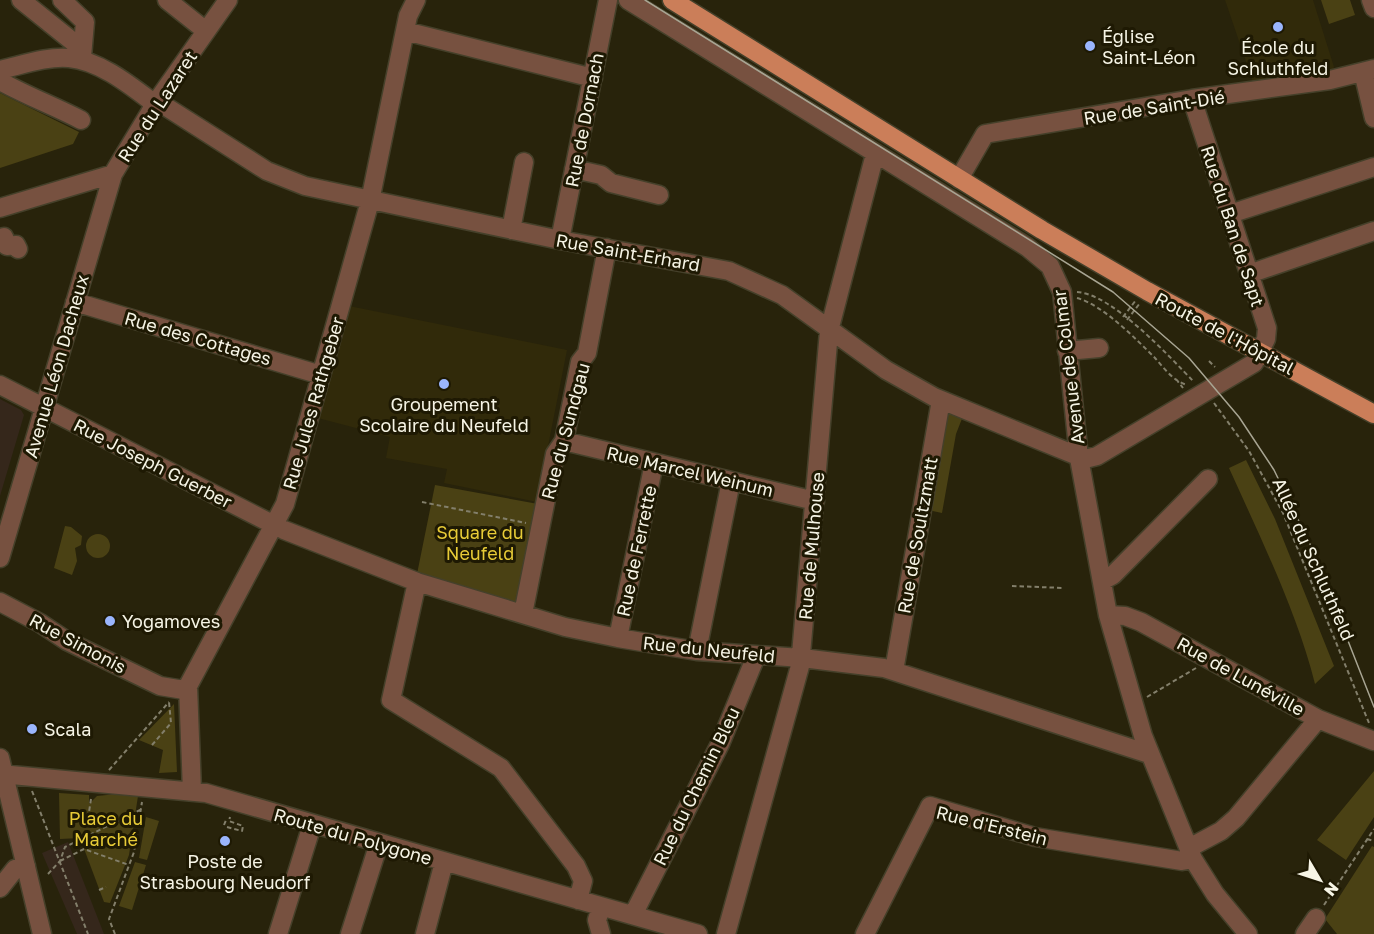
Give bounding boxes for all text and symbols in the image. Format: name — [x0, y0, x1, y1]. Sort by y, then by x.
marker: École du Schluthfeld — [1271, 20, 1285, 34]
place label: Église Saint-Léon — [1102, 25, 1195, 68]
place label: École du Schluthfeld — [1228, 36, 1328, 79]
marker: Église Saint-Léon — [1083, 39, 1097, 53]
street label: Rue du Lazaret — [113, 46, 201, 166]
street label: Rue de Dornach — [560, 51, 608, 189]
street label: Rue de Saint-Dié — [1082, 85, 1226, 129]
street label: Rue du Ban de Sapt — [1197, 143, 1269, 309]
street label: Rue Saint-Erhard — [554, 228, 702, 276]
street label: Avenue Léon Dacheux — [19, 272, 93, 460]
street label: Route de l'Hôpital — [1152, 287, 1299, 379]
street label: Avenue de Colmar — [1048, 288, 1088, 446]
street label: Rue des Cottages — [122, 307, 274, 369]
street label: Rue Jules Rathgeber — [278, 314, 348, 492]
street label: Rue du Sundgau — [536, 360, 594, 502]
marker: Groupement Scolaire du Neufeld — [437, 377, 451, 391]
place label: Groupement Scolaire du Neufeld — [359, 393, 529, 436]
street label: Rue Joseph Guerber — [70, 414, 236, 512]
street label: Rue Marcel Weinum — [604, 441, 776, 501]
street label: Rue de Soultzmatt — [892, 455, 942, 615]
street label: Rue de Mulhouse — [794, 471, 828, 621]
street label: Allée du Schluthfeld — [1268, 474, 1360, 644]
street label: Rue de Ferrette — [611, 483, 661, 619]
park label: Square du Neufeld — [436, 521, 524, 564]
street label: Rue Simonis — [26, 608, 130, 678]
place label: Yogamoves — [122, 610, 220, 632]
marker: Yogamoves — [103, 614, 117, 628]
street label: Rue du Neufeld — [642, 631, 776, 667]
street label: Rue de Lunéville — [1173, 632, 1309, 720]
street label: Rue du Chemin Bleu — [648, 703, 744, 869]
place label: Scala — [44, 718, 91, 740]
marker: Scala — [25, 722, 39, 736]
street label: Rue d'Erstein — [934, 801, 1050, 849]
street label: Route du Polygone — [271, 803, 435, 869]
park label: Place du Marché — [69, 807, 143, 850]
marker: Poste de Strasbourg Neudorf — [218, 834, 232, 848]
place label: Poste de Strasbourg Neudorf — [140, 850, 311, 893]
north arrow — [1290, 850, 1350, 910]
text: N — [1320, 878, 1343, 900]

